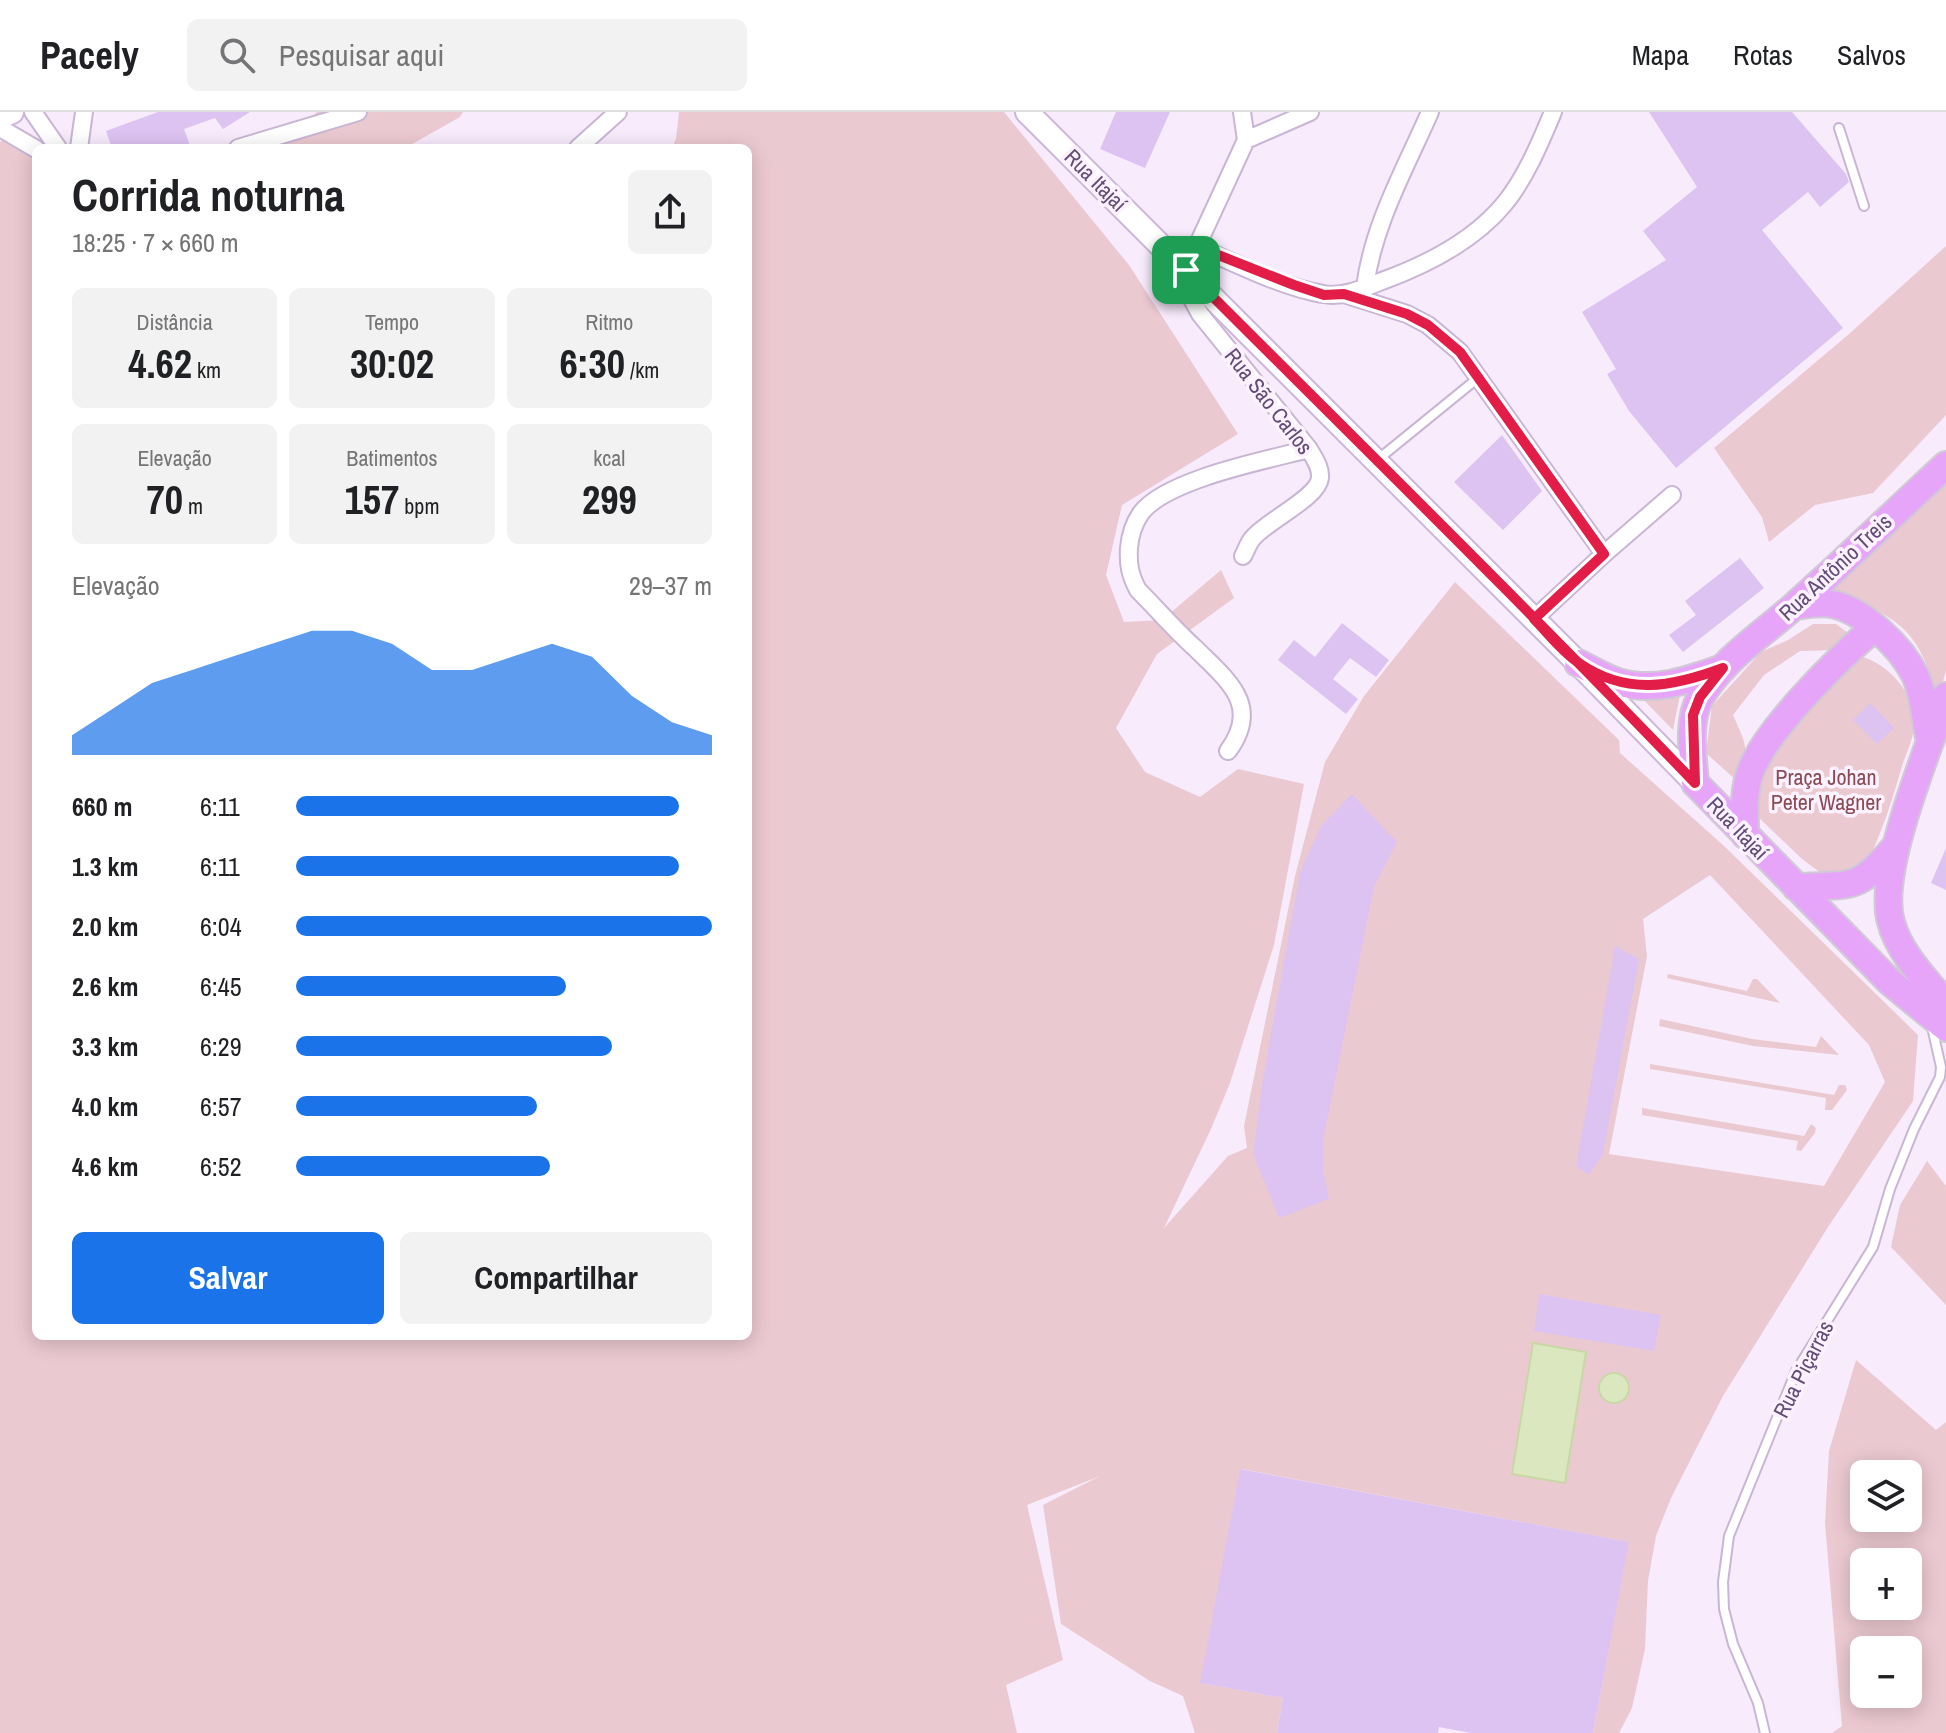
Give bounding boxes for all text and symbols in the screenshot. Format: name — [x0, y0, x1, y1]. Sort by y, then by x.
search box — [187, 19, 747, 91]
text: Pacely — [40, 30, 139, 81]
icon: search — [215, 33, 259, 77]
text: Pesquisar aqui — [279, 35, 444, 75]
text: Mapa — [1632, 36, 1689, 74]
text: Rotas — [1733, 36, 1793, 74]
text: Salvos — [1837, 36, 1906, 74]
street label: Rua Itajaí — [1058, 142, 1135, 219]
text: Corrida noturna — [72, 165, 345, 225]
button: share — [628, 170, 712, 254]
text: 18:25 · 7 × 660 m — [72, 225, 239, 260]
pin — [1152, 236, 1220, 304]
icon: arrive — [1164, 248, 1208, 292]
text: Distância — [137, 307, 213, 337]
text: Tempo — [365, 307, 419, 337]
text: Ritmo — [585, 307, 633, 337]
text: 4.62 — [128, 337, 192, 390]
text: 30:02 — [350, 337, 434, 390]
text: 6:30 — [559, 337, 625, 390]
street label: Rua São Carlos — [1218, 342, 1320, 460]
text: km — [192, 355, 221, 385]
text: /km — [625, 355, 659, 385]
text: Elevação — [138, 443, 212, 473]
text: Batimentos — [346, 443, 438, 473]
text: kcal — [593, 443, 625, 473]
text: 70 — [146, 473, 183, 526]
text: 157 — [345, 473, 399, 526]
text: 299 — [582, 473, 637, 526]
text: m — [183, 491, 203, 521]
text: bpm — [399, 491, 439, 521]
street label: Rua Antônio Treis — [1772, 507, 1898, 627]
text: Elevação — [72, 568, 160, 603]
text: 29–37 m — [629, 568, 712, 603]
park label: Praça Johan Peter Wagner — [1771, 762, 1881, 817]
text: 660 m — [72, 789, 132, 824]
text: 6:11 — [200, 789, 240, 824]
street label: Rua Itajaí — [1700, 790, 1776, 867]
text: 1.3 km — [72, 849, 138, 884]
text: 6:11 — [200, 849, 240, 884]
text: 2.0 km — [72, 909, 138, 944]
text: 6:04 — [200, 909, 242, 944]
text: 2.6 km — [72, 969, 138, 1004]
text: 6:45 — [200, 969, 242, 1004]
text: 3.3 km — [72, 1029, 138, 1064]
text: 6:29 — [200, 1029, 242, 1064]
text: 4.0 km — [72, 1089, 138, 1124]
text: 6:57 — [200, 1089, 242, 1124]
text: 4.6 km — [72, 1149, 138, 1184]
text: 6:52 — [200, 1149, 242, 1184]
button: Salvar — [72, 1232, 384, 1324]
button: Compartilhar — [400, 1232, 712, 1324]
street label: Rua Piçarras — [1766, 1315, 1840, 1423]
map controls — [1850, 1460, 1922, 1708]
button: layers — [1850, 1460, 1922, 1532]
button: + — [1850, 1548, 1922, 1620]
button: − — [1850, 1636, 1922, 1708]

